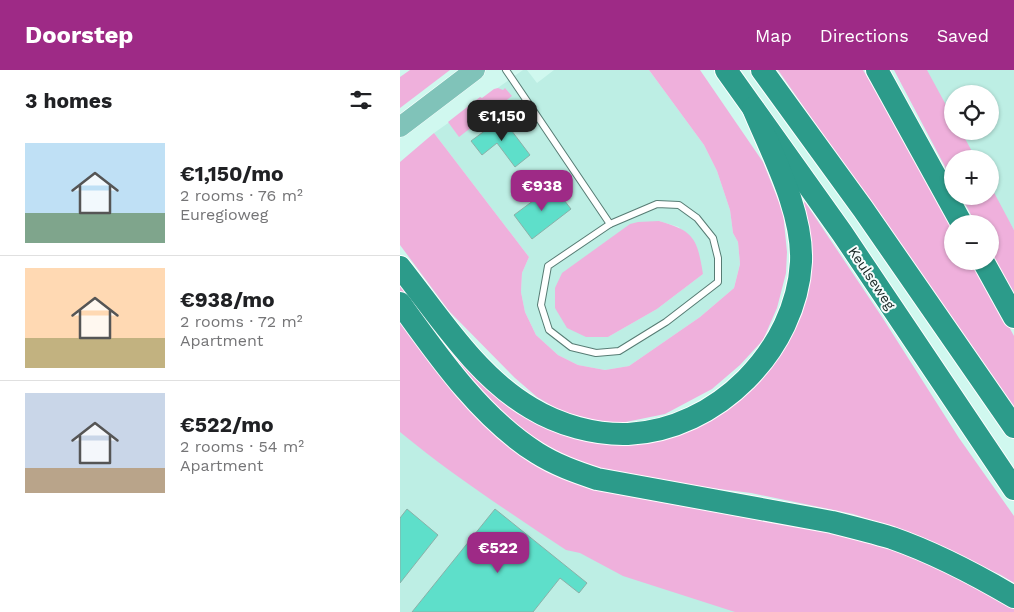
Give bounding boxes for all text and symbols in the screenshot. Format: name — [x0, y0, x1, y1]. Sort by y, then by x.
text: Doorstep — [25, 21, 133, 49]
text: Map — [755, 25, 792, 46]
text: Directions — [820, 25, 909, 46]
text: Saved — [937, 25, 989, 46]
map controls — [944, 85, 999, 270]
button: locate — [944, 85, 999, 140]
icon: filters — [347, 86, 375, 114]
text: 3 homes — [25, 88, 112, 113]
pin: €1,150 — [461, 100, 543, 142]
text: €1,150 — [478, 106, 526, 125]
button: + — [944, 150, 999, 205]
text: €1,150/mo — [180, 161, 284, 186]
icon: home — [65, 163, 125, 223]
pin: €938 — [512, 170, 572, 212]
text: €938 — [522, 176, 562, 195]
text: 2 rooms · 76 m² — [180, 186, 303, 205]
text: Euregioweg — [180, 205, 268, 224]
button: − — [944, 215, 999, 270]
street label: Keulseweg — [845, 244, 899, 313]
text: €938/mo — [180, 287, 275, 312]
icon: home — [65, 288, 125, 348]
text: 2 rooms · 72 m² — [180, 312, 303, 331]
text: Apartment — [180, 331, 263, 350]
text: €522/mo — [180, 412, 273, 437]
icon: home — [65, 413, 125, 473]
text: 2 rooms · 54 m² — [180, 437, 304, 456]
text: Apartment — [180, 456, 263, 475]
pin: €522 — [468, 532, 528, 574]
text: €522 — [478, 538, 518, 557]

